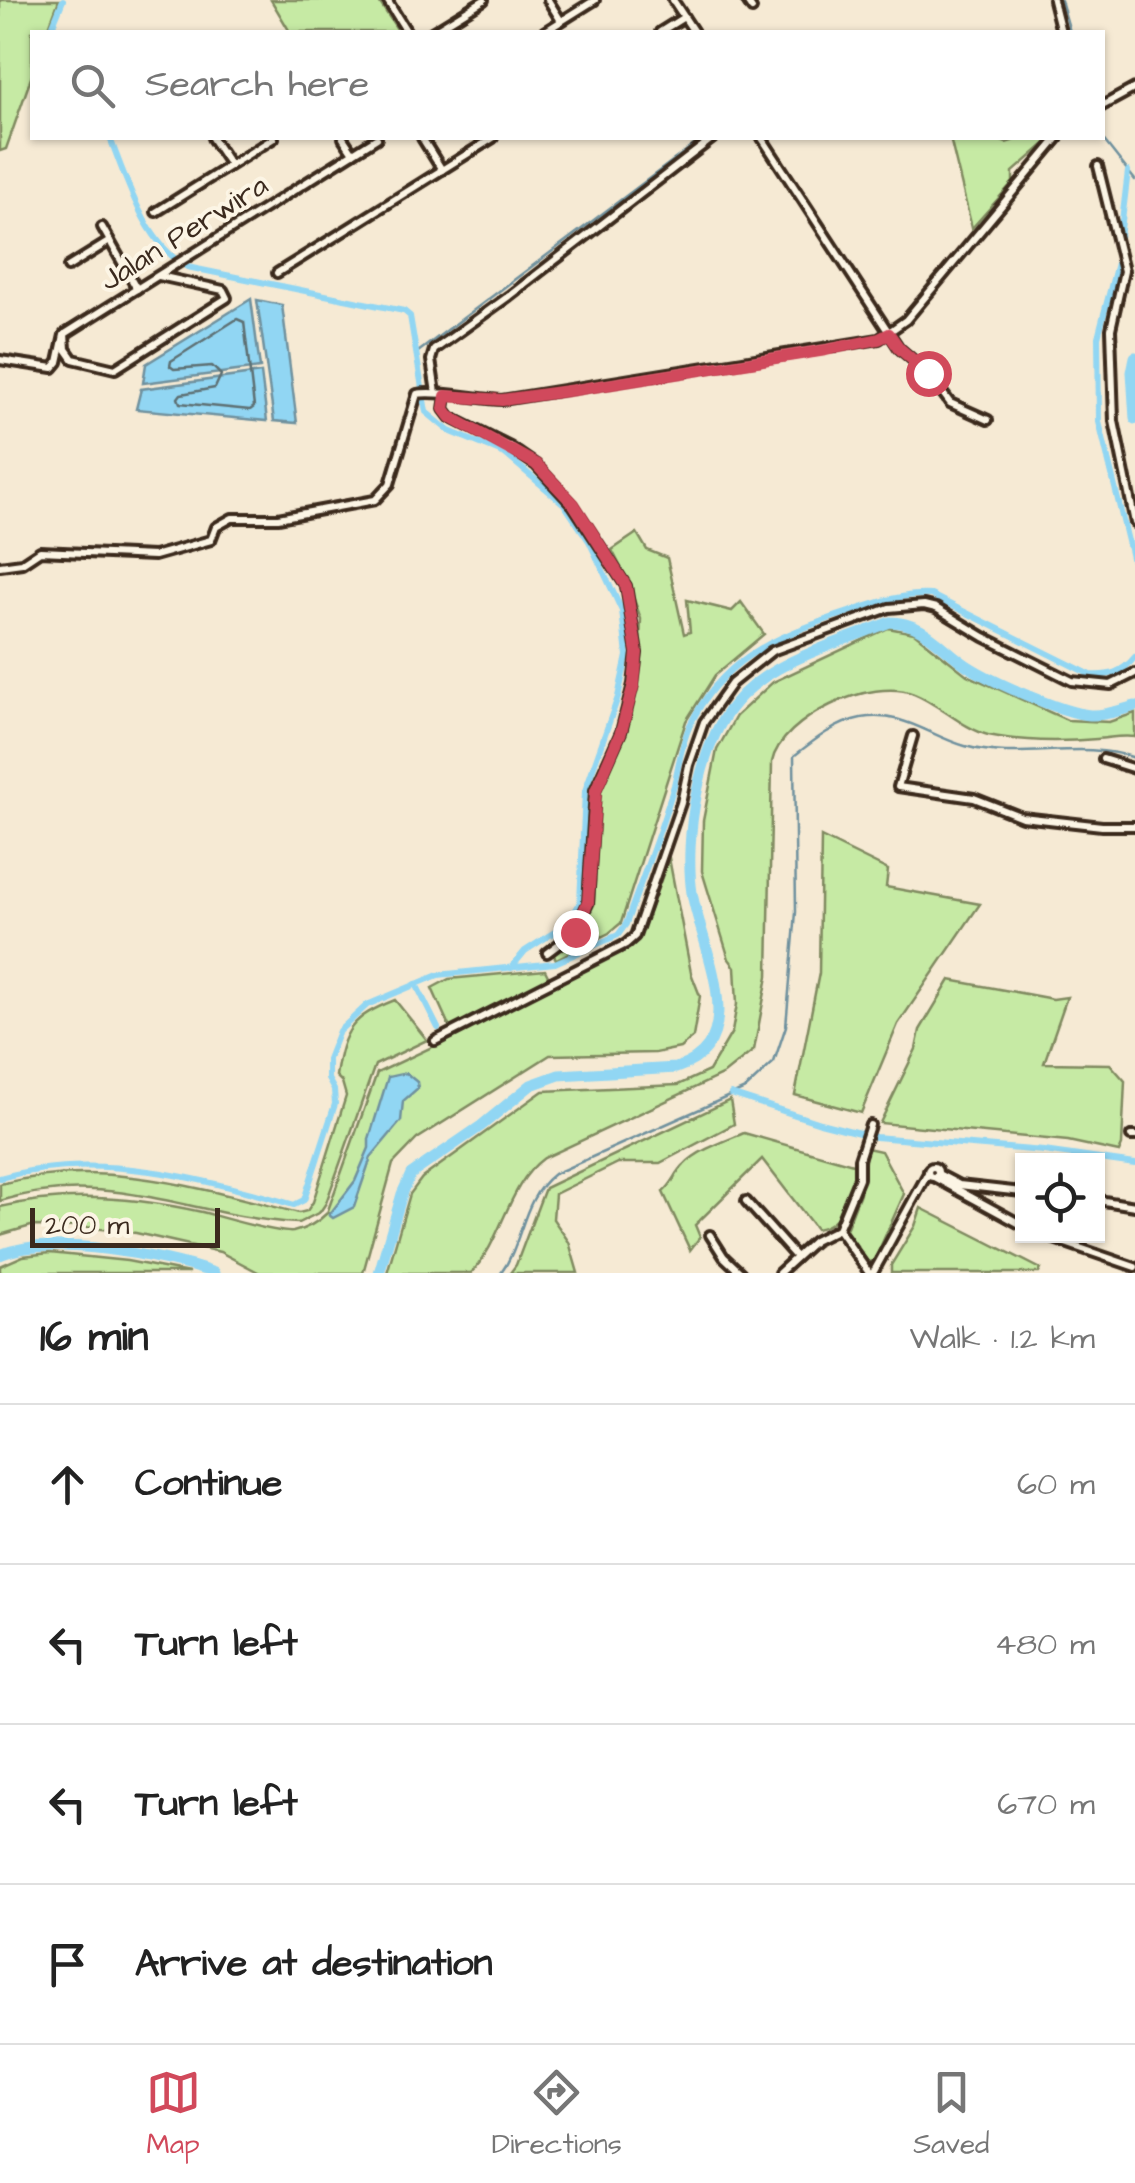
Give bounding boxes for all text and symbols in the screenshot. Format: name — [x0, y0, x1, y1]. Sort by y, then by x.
search box — [30, 30, 1105, 140]
icon: search — [65, 58, 120, 113]
text: Search here — [145, 59, 369, 111]
street label: Jalan Perwira — [92, 165, 276, 301]
route start — [906, 351, 952, 397]
route end — [553, 910, 599, 956]
map controls — [1015, 1153, 1105, 1243]
button: locate — [1015, 1153, 1105, 1243]
scale bar — [30, 1203, 220, 1248]
text: 200 m — [45, 1206, 129, 1245]
text: 16 min — [40, 1309, 149, 1367]
text: Walk · 1.2 km — [910, 1316, 1095, 1361]
icon: ahead — [40, 1457, 95, 1512]
text: Continue — [135, 1458, 282, 1510]
text: 60 m — [1017, 1462, 1095, 1507]
icon: left — [40, 1617, 95, 1672]
text: Turn left — [135, 1618, 298, 1670]
text: 480 m — [995, 1622, 1095, 1667]
icon: left — [40, 1777, 95, 1832]
text: Turn left — [135, 1778, 298, 1830]
text: 670 m — [997, 1782, 1095, 1827]
icon: arrive — [40, 1937, 95, 1992]
text: Arrive at destination — [135, 1938, 492, 1990]
tab: Map — [146, 2065, 201, 2164]
tab: Directions — [492, 2065, 622, 2164]
tab: Saved — [913, 2065, 989, 2164]

